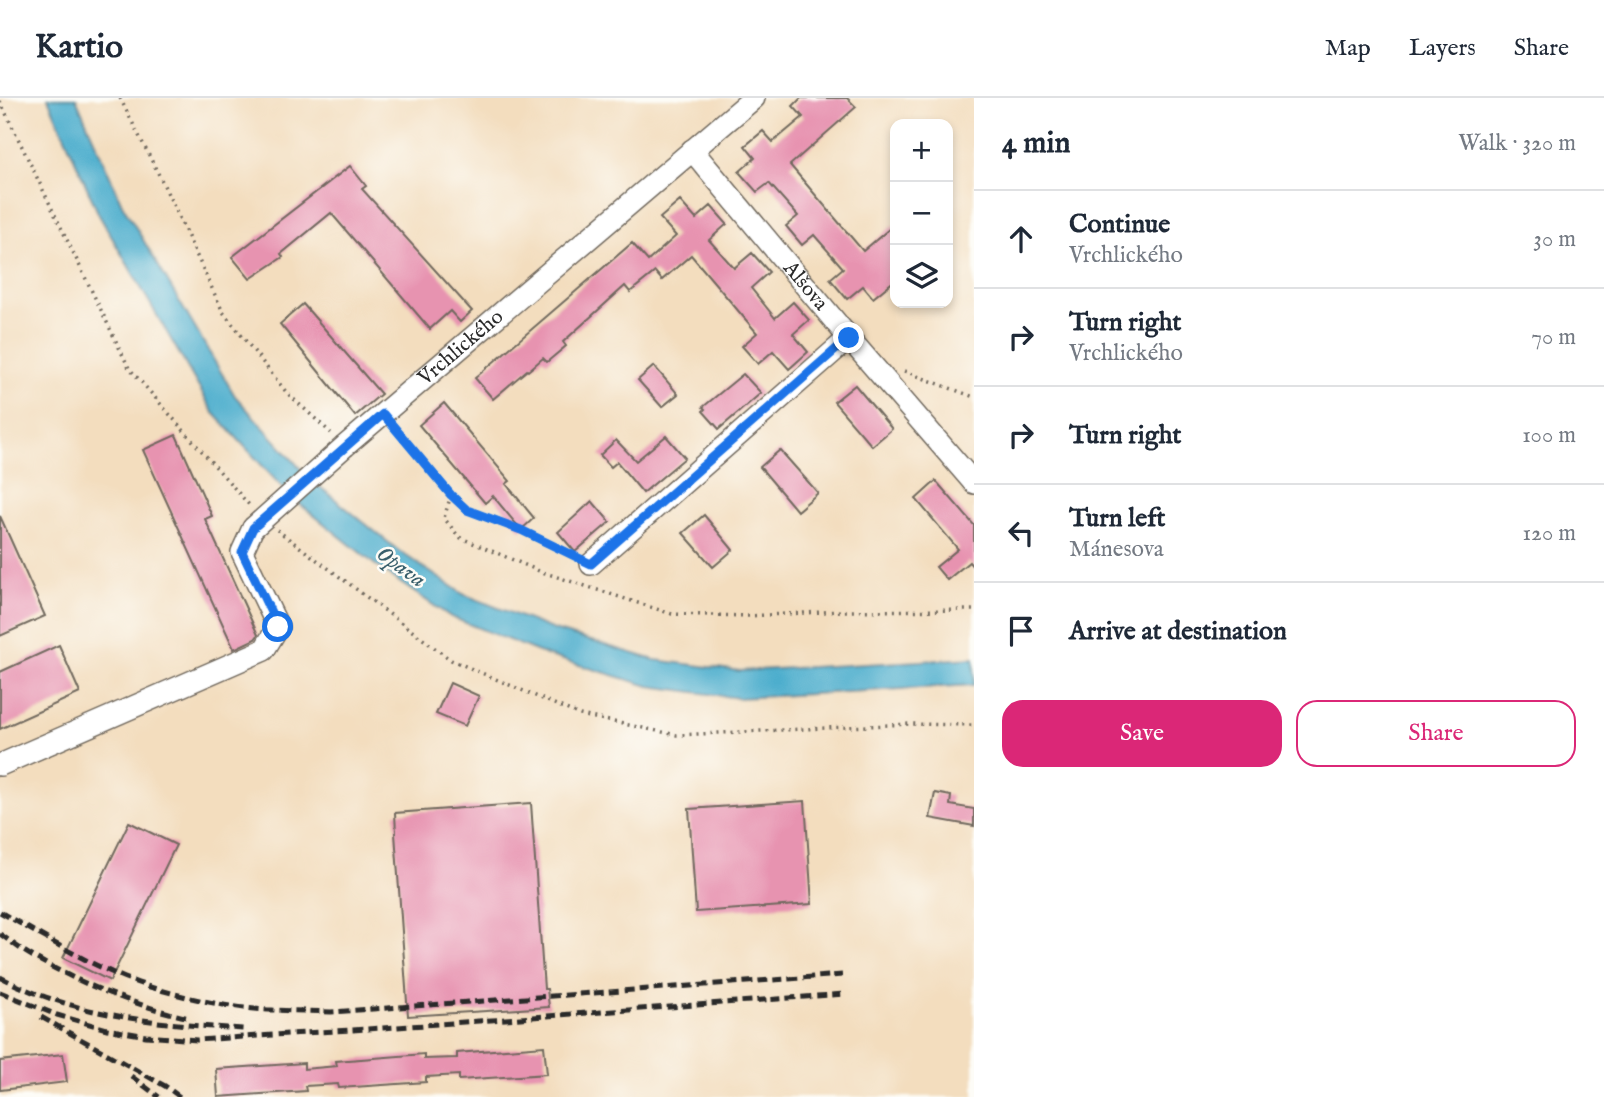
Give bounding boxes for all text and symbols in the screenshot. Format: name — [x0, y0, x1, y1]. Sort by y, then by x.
text: Kartio — [35, 27, 123, 69]
text: Map — [1325, 33, 1371, 64]
text: Layers — [1409, 33, 1476, 64]
text: Share — [1514, 33, 1569, 64]
map controls — [890, 119, 953, 308]
button: + — [890, 119, 953, 182]
text: 4 min — [1002, 125, 1070, 163]
text: Walk · 320 m — [1458, 129, 1576, 158]
button: − — [890, 182, 953, 245]
text: Continue — [1069, 208, 1170, 241]
icon: ahead — [1002, 220, 1040, 258]
text: 30 m — [1533, 225, 1576, 254]
text: Vrchlického — [1069, 241, 1183, 270]
button: layers — [890, 245, 953, 308]
street label: Alšova — [776, 255, 835, 317]
street label: Vrchlického — [412, 304, 509, 392]
text: Turn right — [1069, 306, 1182, 339]
icon: right — [1002, 318, 1040, 356]
route end — [833, 322, 864, 353]
text: 70 m — [1531, 323, 1576, 352]
text: Vrchlického — [1069, 339, 1183, 368]
icon: right — [1002, 416, 1040, 454]
text: Turn right — [1069, 419, 1182, 452]
text: 100 m — [1522, 421, 1576, 450]
text: Turn left — [1069, 502, 1166, 535]
icon: left — [1002, 514, 1040, 552]
text: 120 m — [1523, 519, 1576, 548]
text: Mánesova — [1069, 535, 1164, 564]
water label: Opava — [371, 539, 431, 595]
route start — [262, 611, 293, 642]
icon: arrive — [1002, 612, 1040, 650]
text: Arrive at destination — [1069, 615, 1287, 648]
button: Save — [1002, 700, 1282, 767]
button: Share — [1296, 700, 1576, 767]

